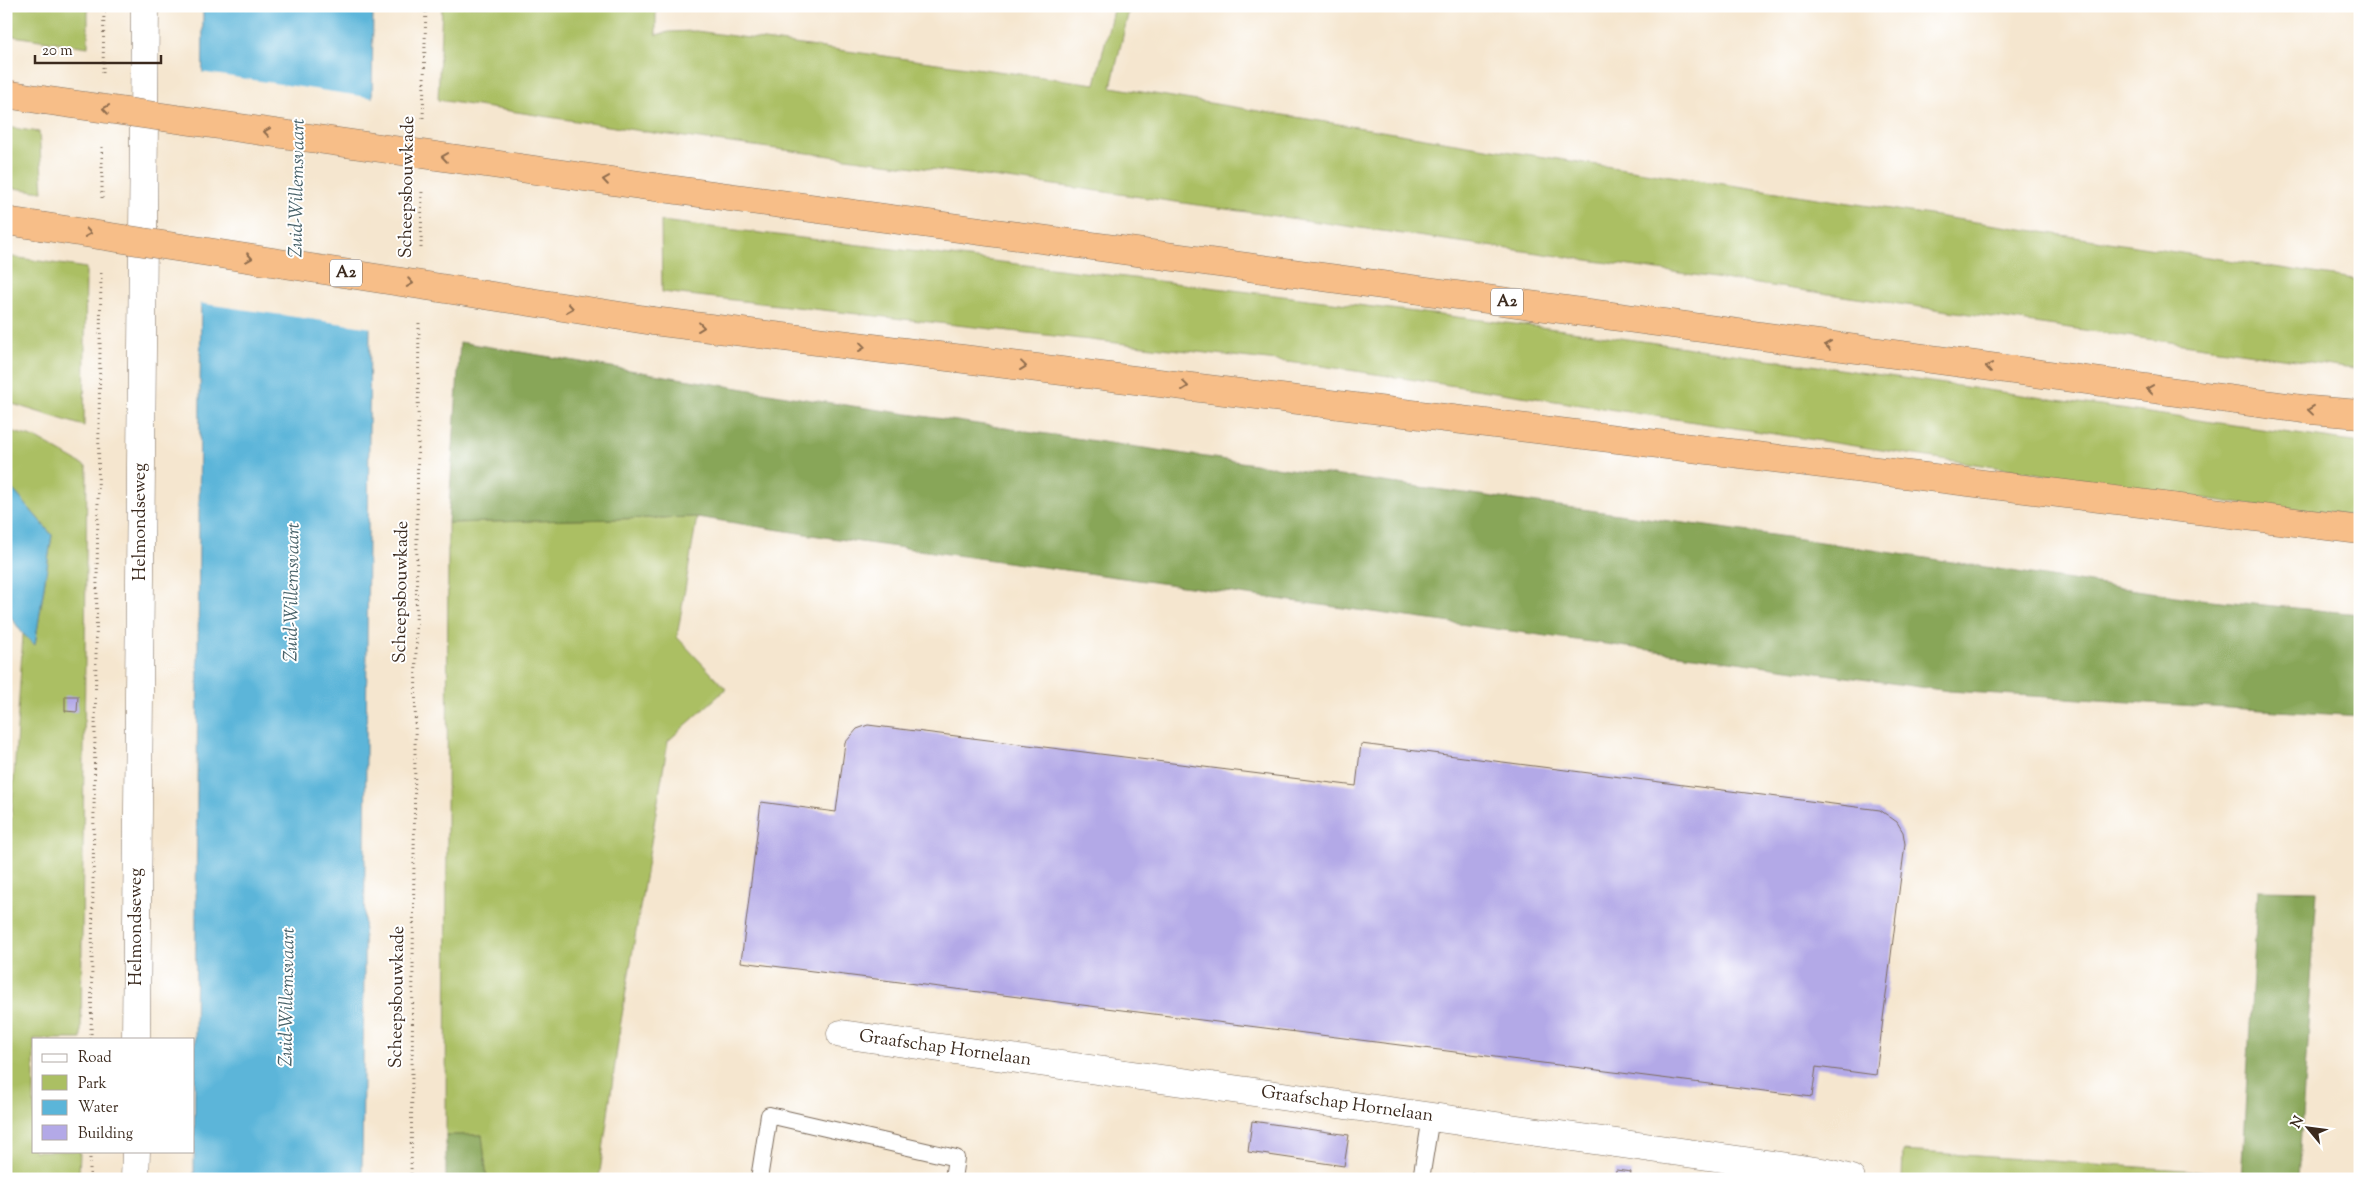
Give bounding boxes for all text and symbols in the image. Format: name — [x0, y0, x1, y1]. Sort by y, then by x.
scale bar — [35, 32, 161, 64]
text: 20 m — [42, 41, 73, 62]
one-way arrow — [102, 104, 111, 114]
street label: Scheepsbouwkade — [394, 116, 422, 258]
water label: Zuid-Willemsvaart — [283, 118, 313, 258]
one-way arrow — [263, 127, 271, 137]
one-way arrow — [441, 152, 449, 163]
one-way arrow — [602, 175, 611, 185]
one-way arrow — [84, 228, 93, 238]
one-way arrow — [245, 253, 253, 263]
road number: A2 — [330, 260, 362, 286]
one-way arrow — [405, 278, 414, 288]
road number: A2 — [1491, 288, 1523, 316]
one-way arrow — [566, 303, 575, 313]
one-way arrow — [697, 321, 705, 332]
one-way arrow — [1824, 340, 1832, 351]
one-way arrow — [859, 341, 867, 352]
one-way arrow — [1020, 360, 1028, 371]
one-way arrow — [1985, 362, 1993, 373]
one-way arrow — [1181, 380, 1189, 391]
one-way arrow — [2146, 384, 2154, 394]
one-way arrow — [2307, 405, 2315, 416]
street label: Helmondseweg — [128, 463, 154, 581]
street label: Scheepsbouwkade — [388, 521, 416, 663]
water label: Zuid-Willemsvaart — [278, 522, 308, 662]
street label: Helmondseweg — [124, 868, 150, 986]
street label: Scheepsbouwkade — [384, 926, 412, 1068]
water label: Zuid-Willemsvaart — [273, 927, 303, 1067]
street label: Graafschap Hornelaan — [857, 1024, 1033, 1074]
legend — [32, 1038, 195, 1152]
text: Road — [78, 1048, 112, 1069]
text: Park — [78, 1074, 107, 1095]
street label: Graafschap Hornelaan — [1259, 1080, 1435, 1130]
text: Water — [78, 1098, 119, 1119]
north arrow — [2284, 1102, 2334, 1152]
text: N — [2287, 1113, 2310, 1132]
text: Building — [78, 1124, 133, 1145]

